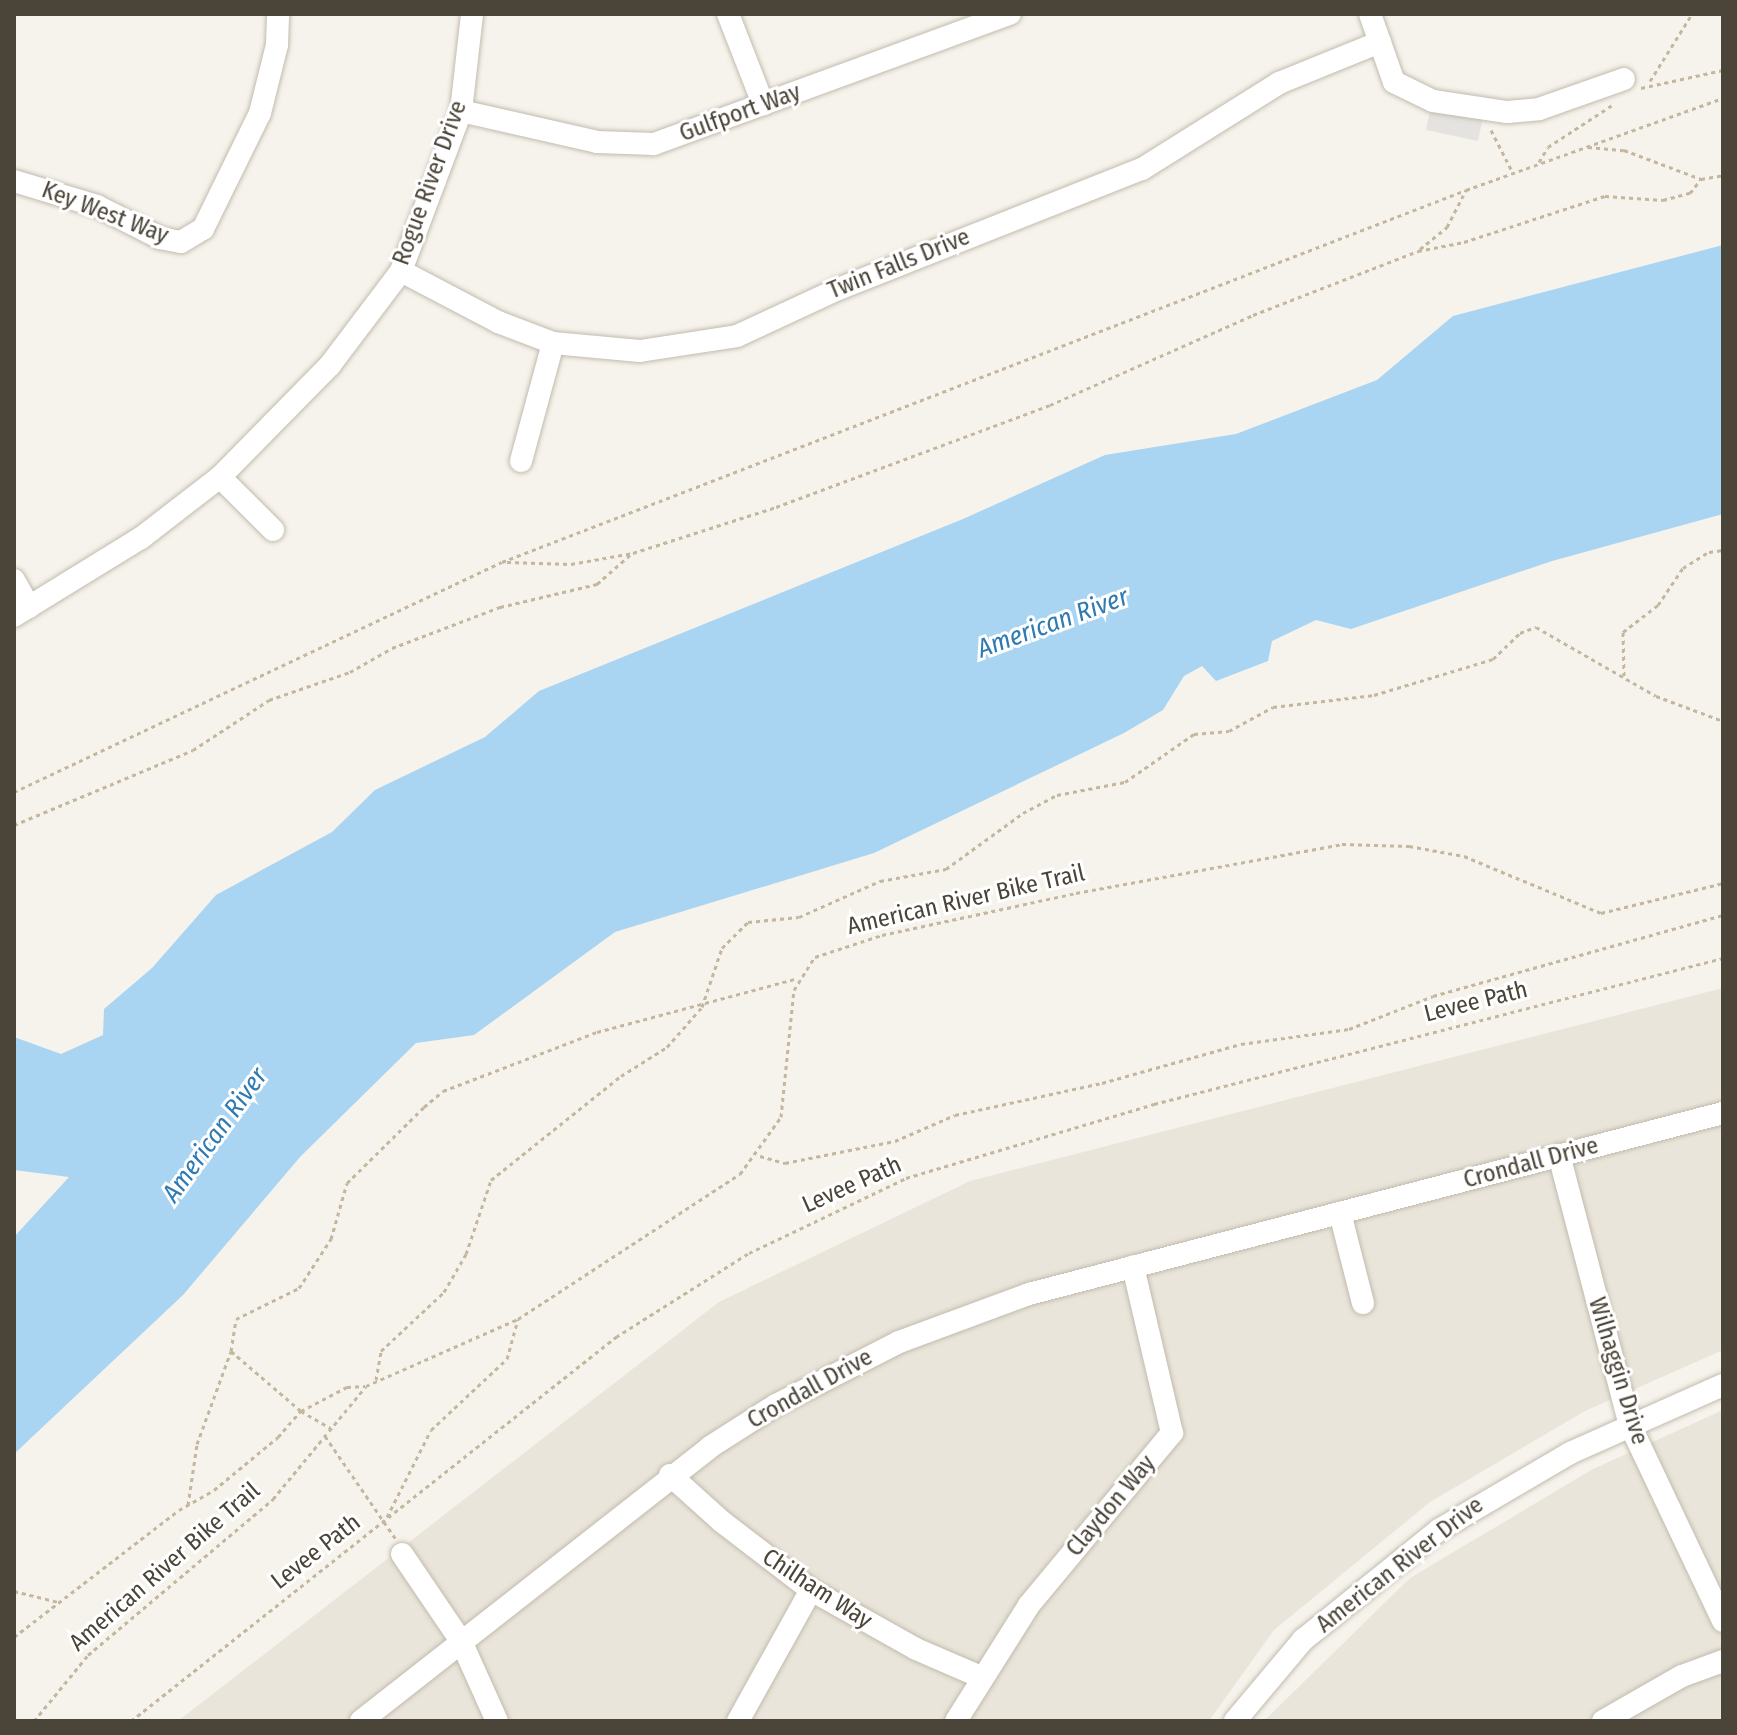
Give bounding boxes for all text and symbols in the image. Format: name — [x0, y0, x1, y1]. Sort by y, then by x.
street label: Gulfport Way — [676, 78, 804, 148]
street label: Rogue River Drive — [387, 97, 473, 269]
street label: Key West Way — [38, 176, 172, 250]
street label: Twin Falls Drive — [824, 222, 974, 306]
water label: American River — [973, 581, 1133, 665]
street label: American River Bike Trail — [844, 859, 1088, 941]
street label: Levee Path — [1421, 975, 1531, 1029]
water label: American River — [156, 1062, 274, 1208]
street label: Crondall Drive — [1460, 1131, 1602, 1195]
street label: Levee Path — [798, 1150, 906, 1220]
street label: Wilhaggin Drive — [1582, 1294, 1654, 1448]
street label: Crondall Drive — [743, 1343, 877, 1435]
street label: Claydon Way — [1060, 1450, 1162, 1562]
street label: American River Bike Trail — [64, 1476, 266, 1658]
street label: American River Drive — [1311, 1491, 1489, 1639]
street label: Levee Path — [266, 1508, 366, 1596]
street label: Chilham Way — [757, 1543, 877, 1635]

